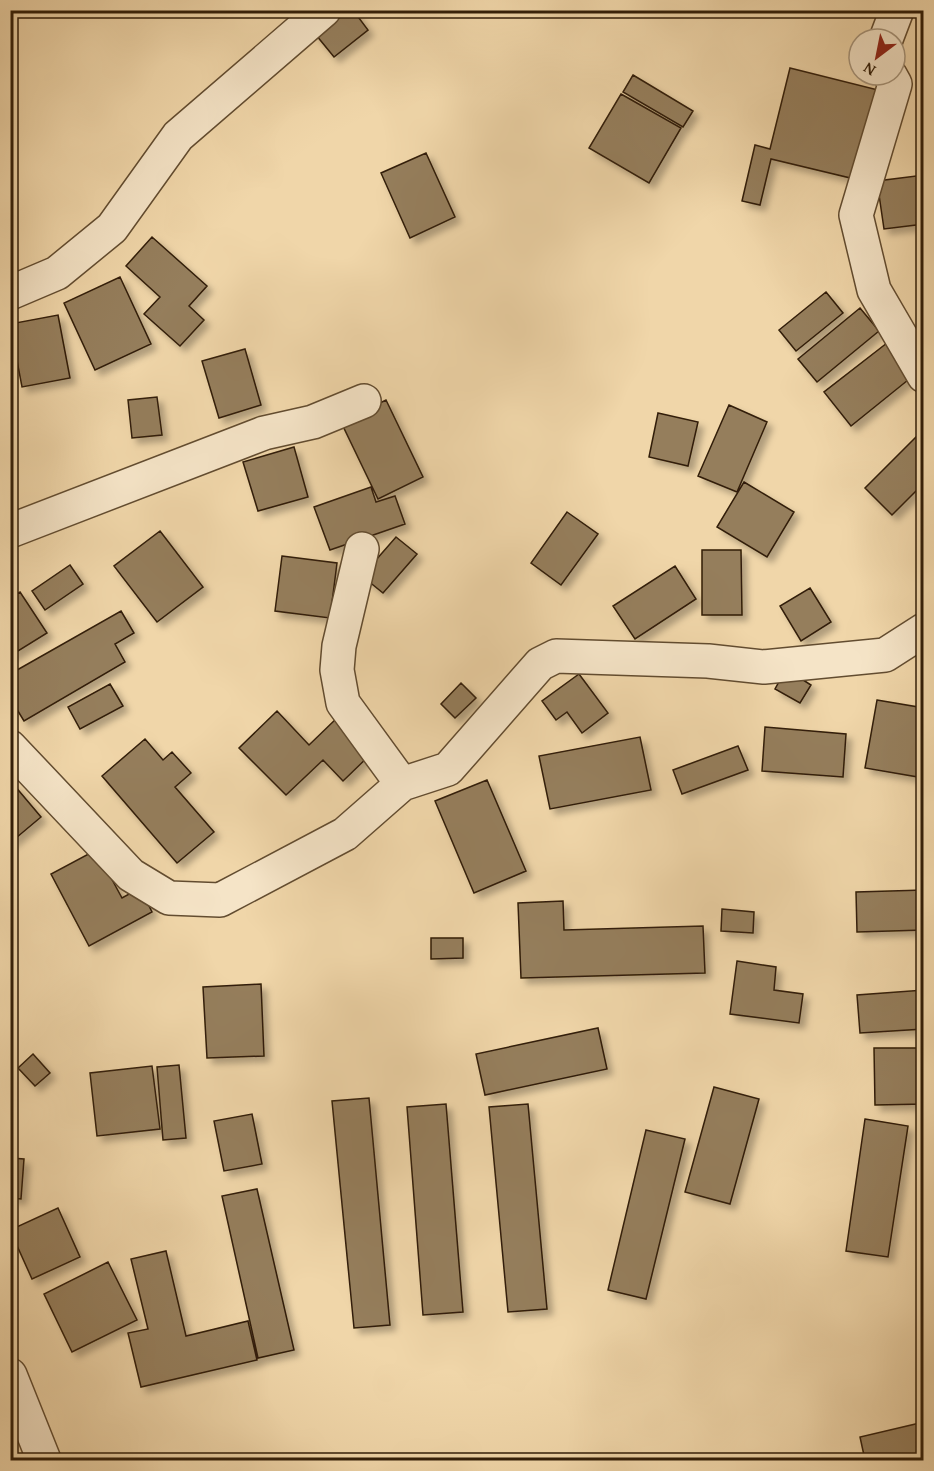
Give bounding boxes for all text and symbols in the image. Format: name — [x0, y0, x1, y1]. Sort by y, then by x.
north arrow — [847, 27, 907, 87]
text: N — [858, 57, 880, 83]

